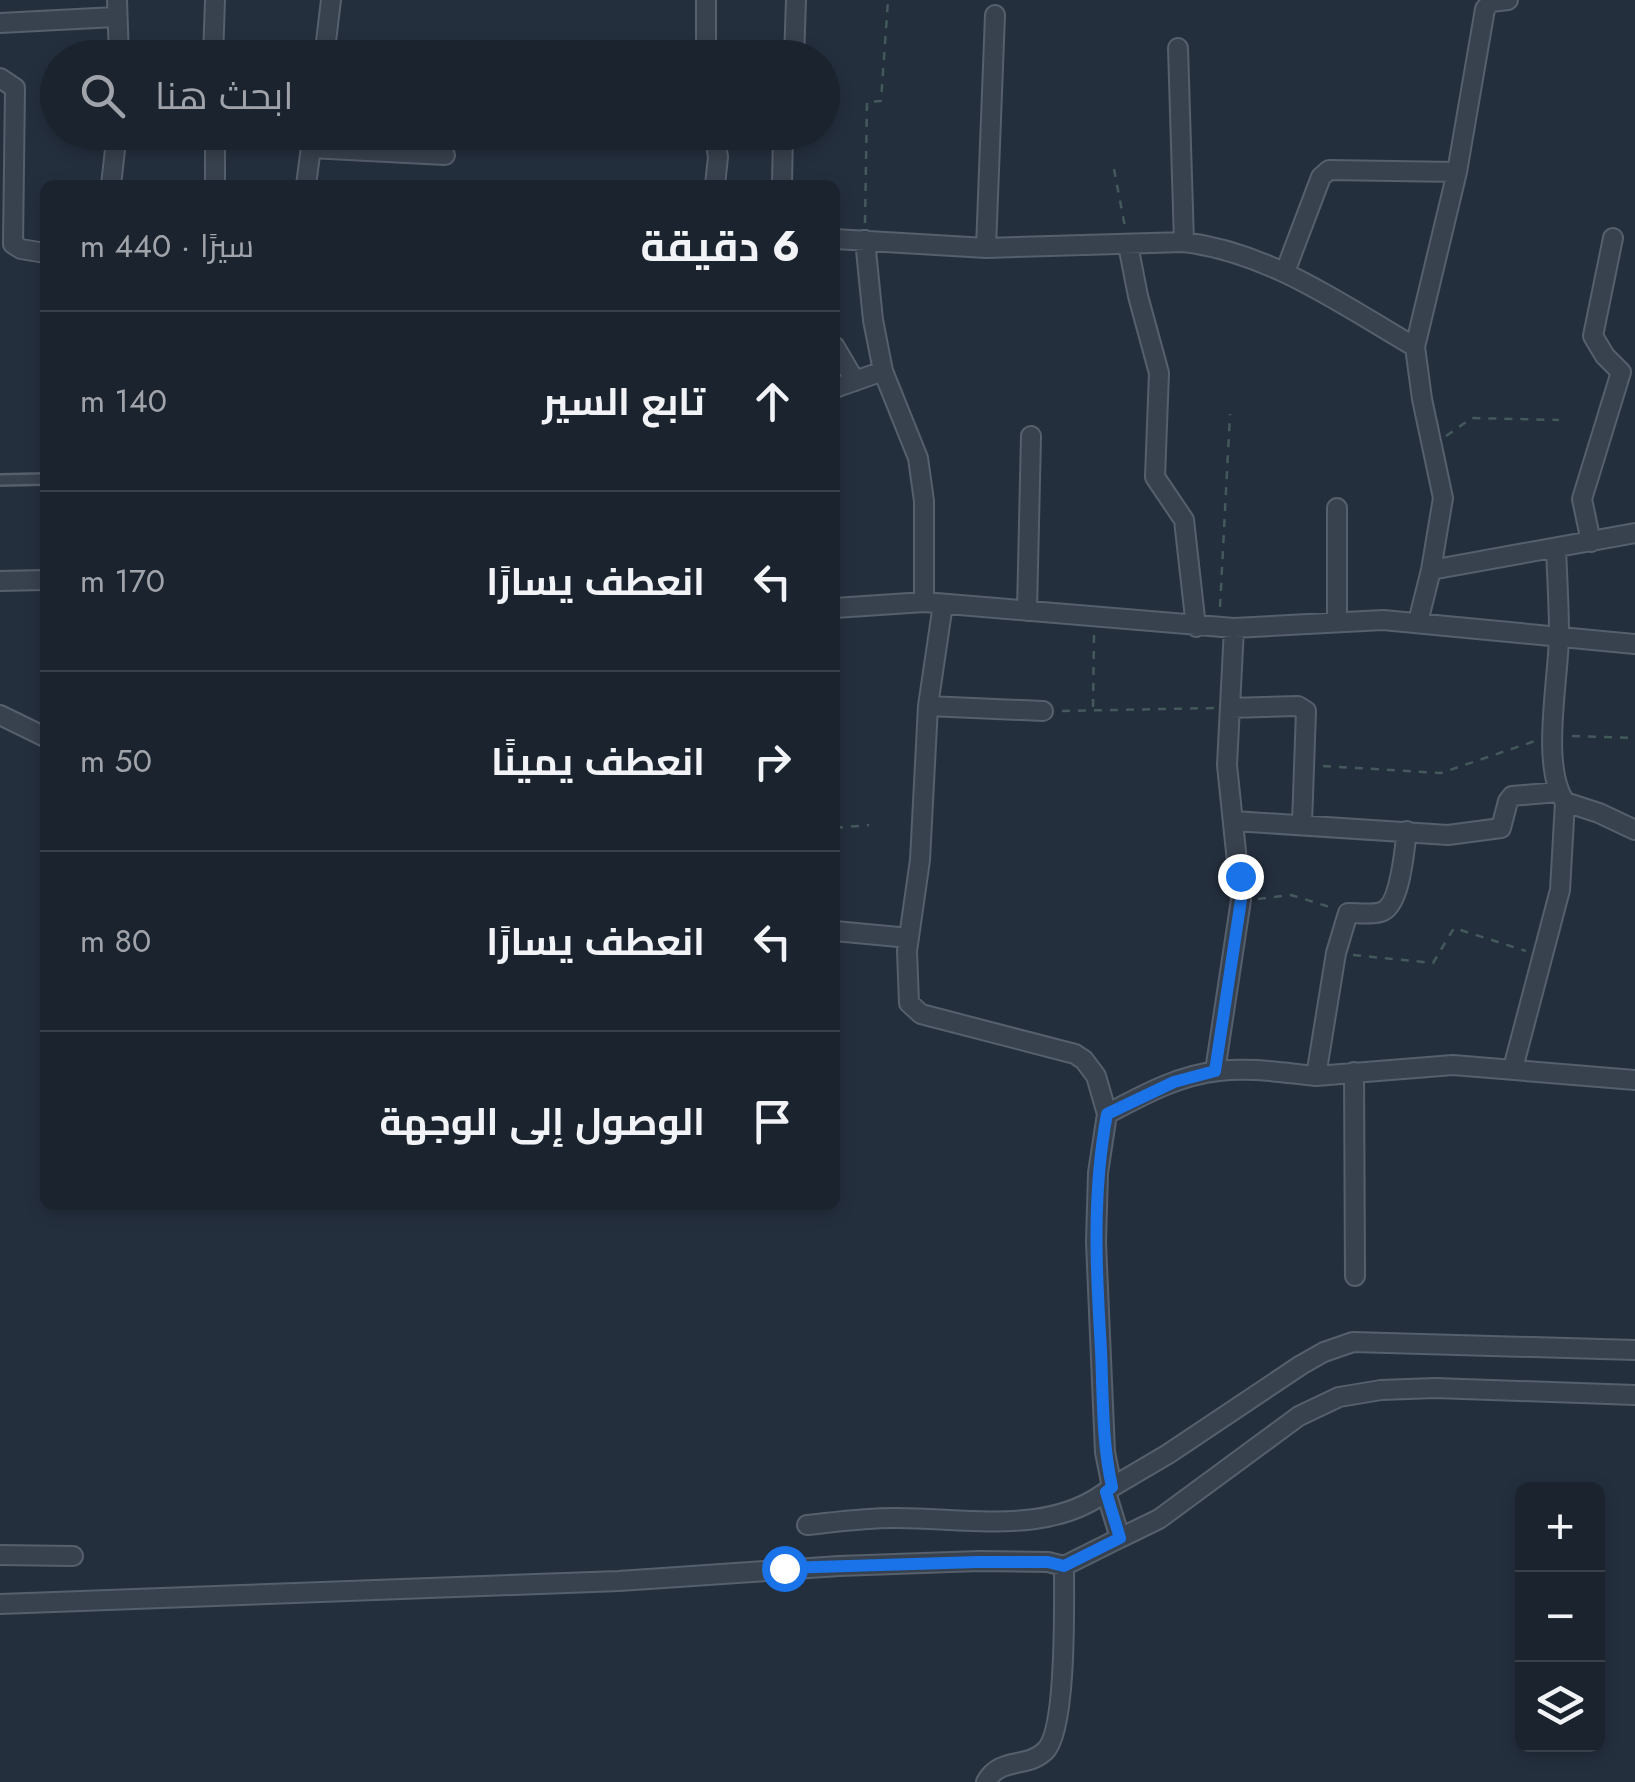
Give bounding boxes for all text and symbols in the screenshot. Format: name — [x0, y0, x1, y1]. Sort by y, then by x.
search box — [40, 40, 840, 150]
icon: search — [75, 68, 130, 123]
text: ابحث هنا — [155, 68, 293, 123]
text: 6 دقيقة — [641, 216, 800, 277]
text: سيرًا · 440 m — [80, 223, 254, 269]
text: تابع السير — [543, 374, 705, 429]
icon: ahead — [745, 374, 800, 429]
text: 140 m — [80, 378, 167, 424]
text: انعطف يسارًا — [486, 554, 705, 609]
icon: left — [745, 554, 800, 609]
text: 170 m — [80, 558, 165, 604]
text: انعطف يمينًا — [491, 734, 705, 789]
icon: right — [745, 734, 800, 789]
text: 50 m — [80, 738, 152, 784]
route end — [1218, 854, 1264, 900]
text: انعطف يسارًا — [486, 914, 705, 969]
icon: left — [745, 914, 800, 969]
text: 80 m — [80, 918, 151, 964]
text: الوصول إلى الوجهة — [379, 1094, 705, 1149]
icon: arrive — [745, 1094, 800, 1149]
map controls — [1515, 1482, 1605, 1752]
button: + — [1515, 1482, 1605, 1572]
route start — [762, 1546, 808, 1592]
button: − — [1515, 1572, 1605, 1662]
button: layers — [1515, 1662, 1605, 1752]

